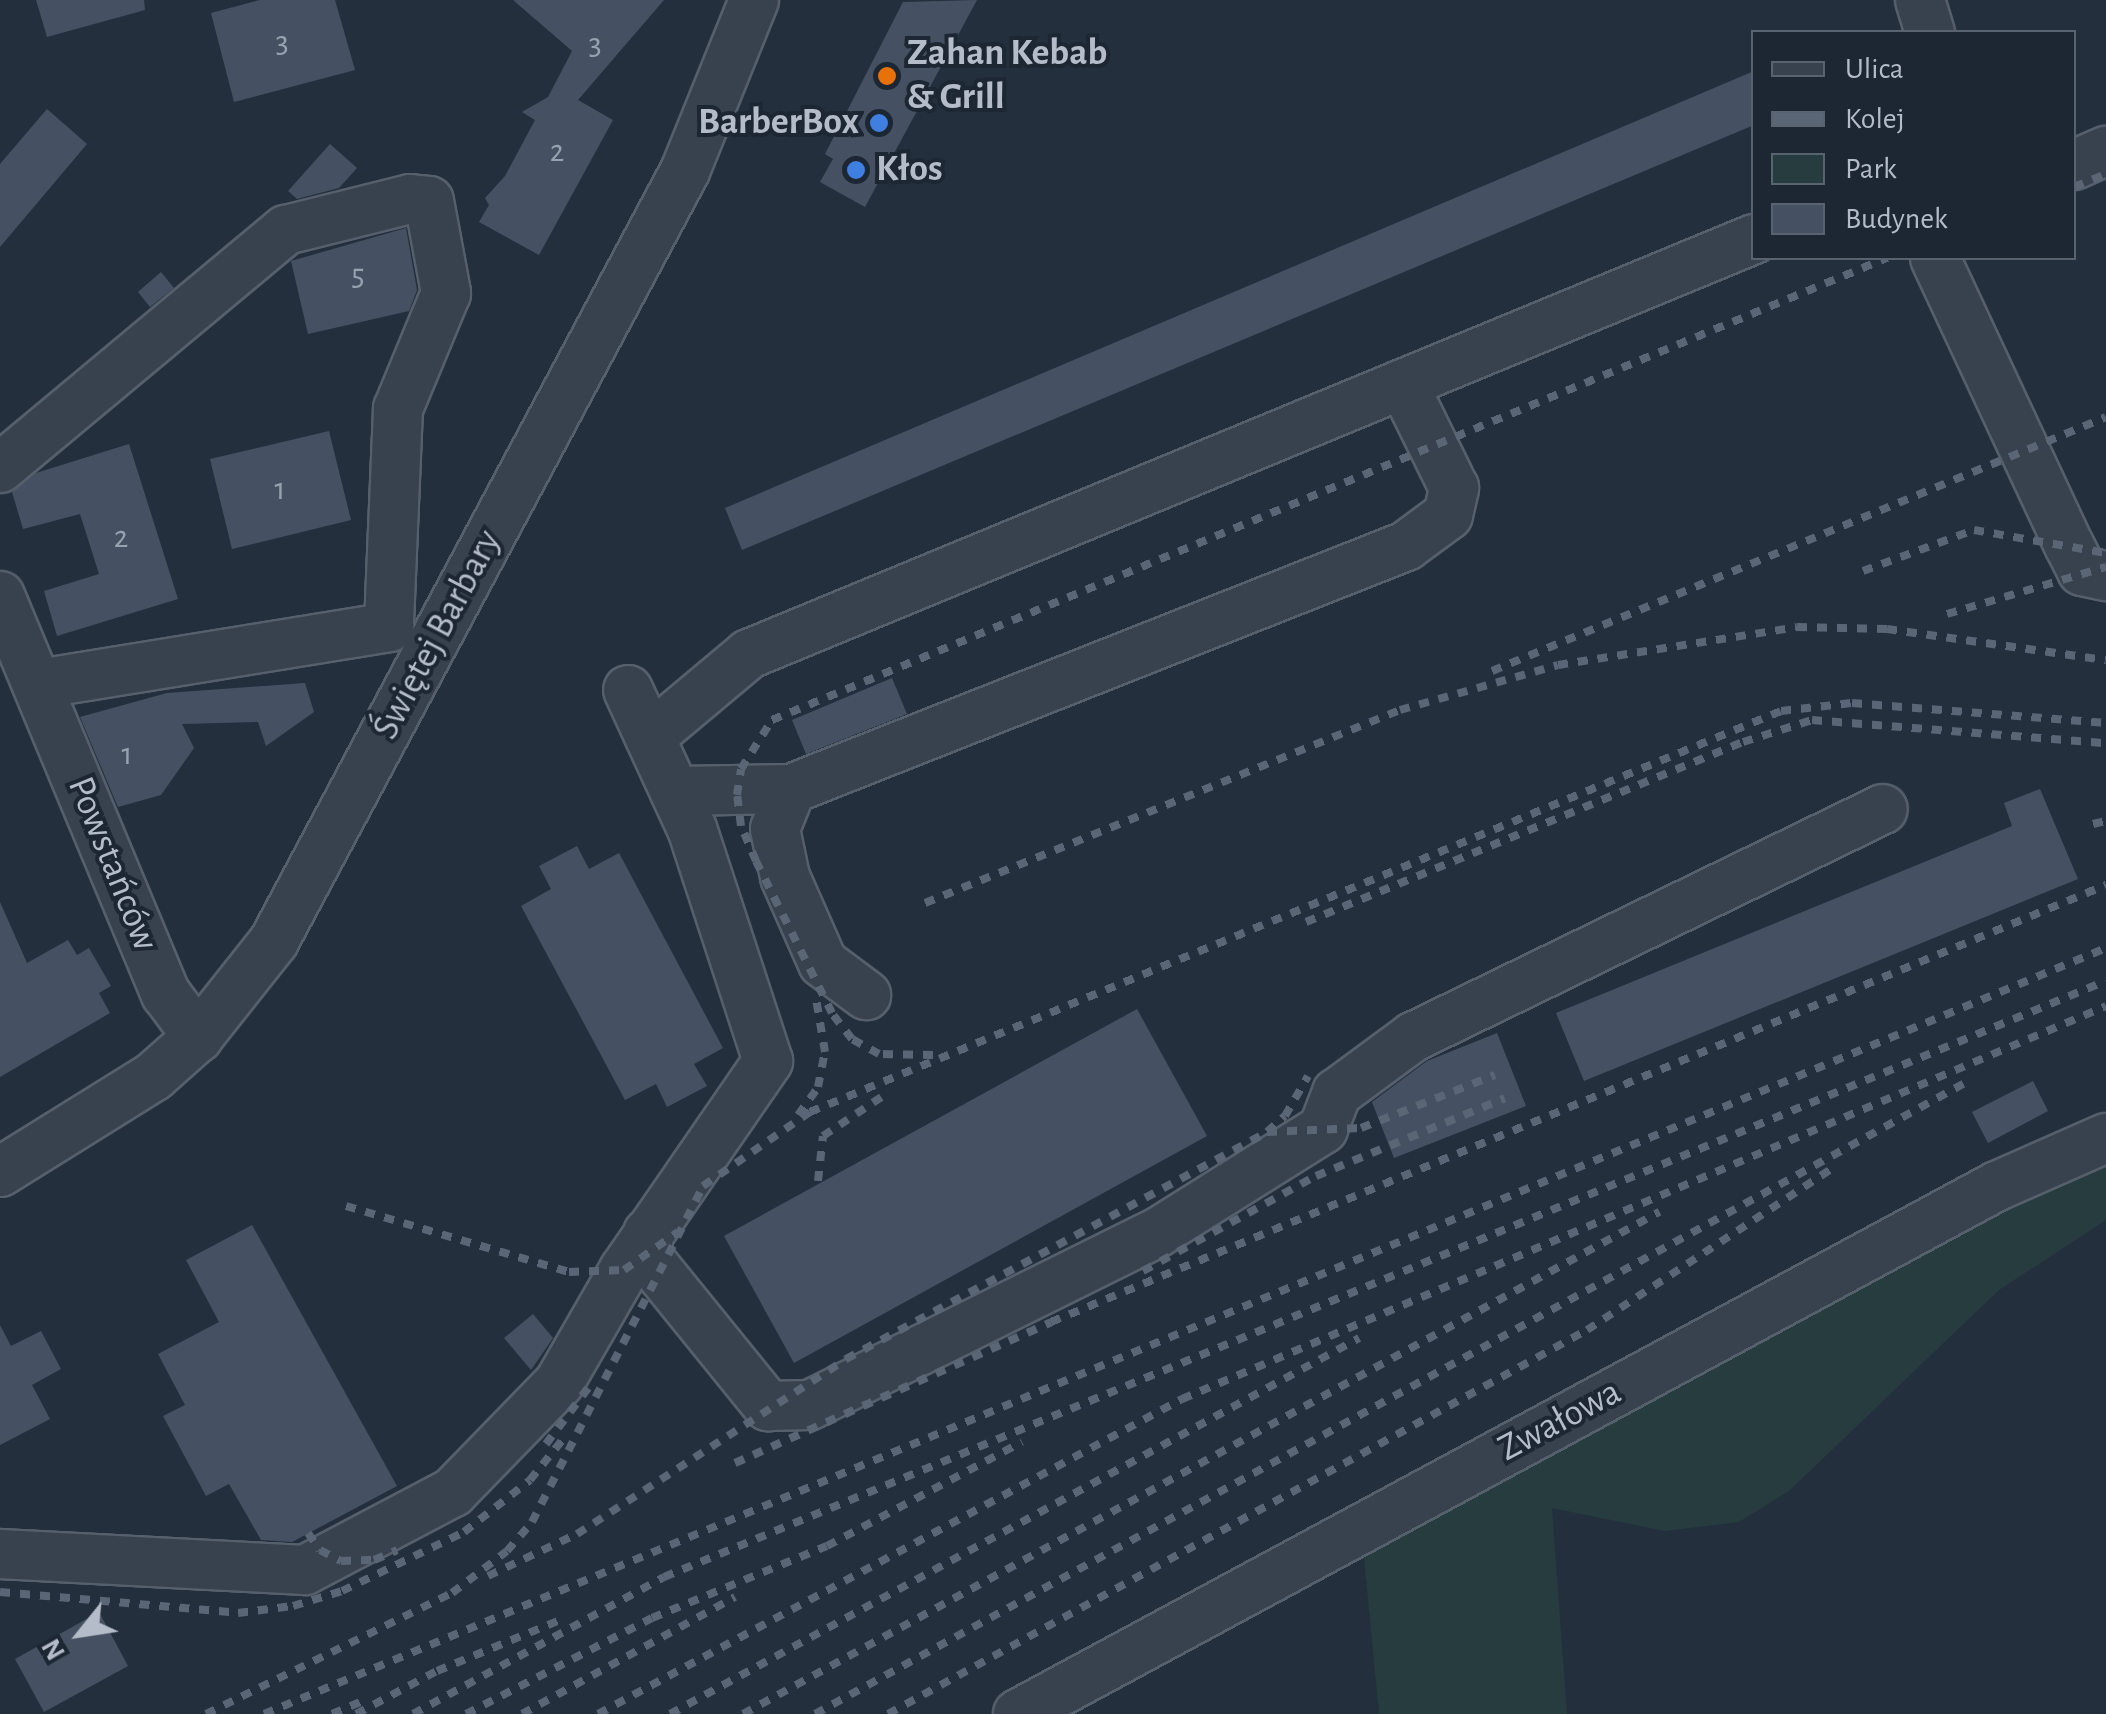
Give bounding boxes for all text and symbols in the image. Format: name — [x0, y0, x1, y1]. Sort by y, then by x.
house number: 3 — [275, 23, 289, 61]
house number: 3 — [588, 25, 602, 63]
legend — [1751, 30, 2076, 260]
place label: Zahan Kebab & Grill — [907, 31, 1107, 120]
text: Ulica — [1845, 54, 1904, 84]
marker: Zahan Kebab & Grill — [876, 65, 898, 87]
place label: BarberBox — [698, 100, 859, 146]
text: Kolej — [1845, 104, 1905, 134]
marker: BarberBox — [868, 112, 890, 134]
house number: 2 — [550, 132, 564, 170]
place label: Kłos — [876, 147, 942, 193]
text: Park — [1845, 154, 1897, 184]
marker: Kłos — [845, 159, 867, 181]
text: Budynek — [1845, 204, 1948, 234]
house number: 5 — [351, 256, 365, 294]
house number: 1 — [274, 470, 286, 508]
house number: 2 — [114, 518, 128, 556]
street label: Świętej Barbary — [364, 523, 512, 747]
house number: 1 — [121, 735, 133, 773]
street label: Powstańców — [57, 771, 167, 957]
street label: Zwałowa — [1491, 1370, 1629, 1472]
north arrow — [30, 1584, 130, 1684]
text: N — [37, 1634, 71, 1664]

